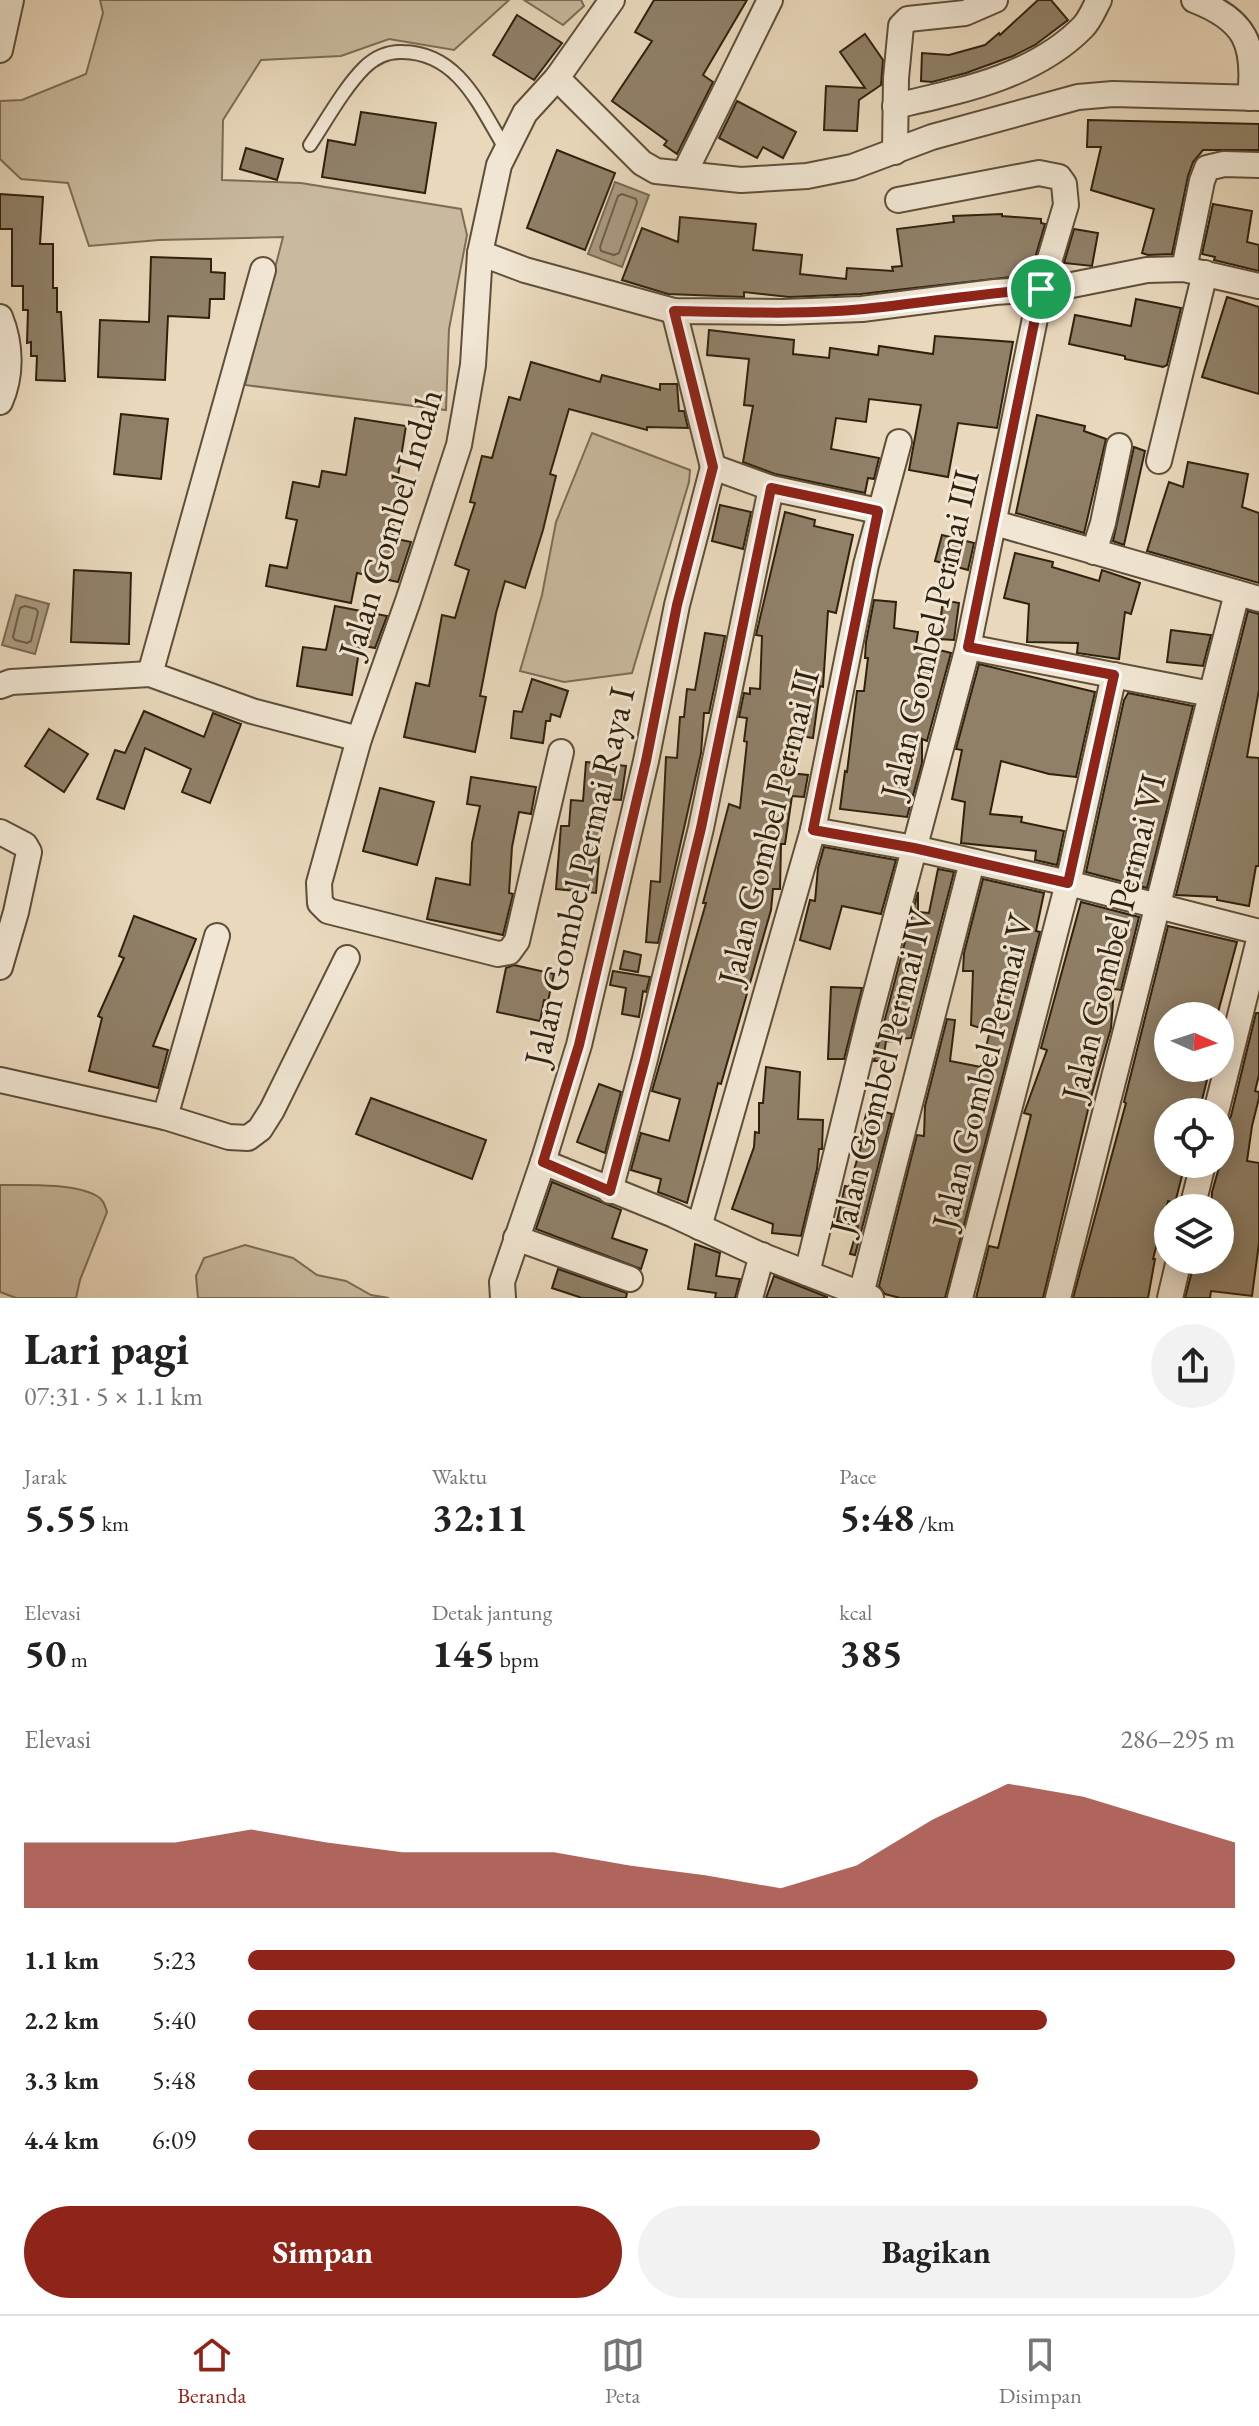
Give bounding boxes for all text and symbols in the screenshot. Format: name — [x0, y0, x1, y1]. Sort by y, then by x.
pin — [1007, 255, 1075, 323]
icon: arrive — [1019, 267, 1063, 311]
street label: Jalan Gombel Indah — [326, 383, 453, 666]
street label: Jalan Gombel Permai III — [868, 465, 990, 806]
street label: Jalan Gombel Permai II — [705, 664, 830, 992]
street label: Jalan Gombel Permai Raya I — [512, 682, 645, 1073]
street label: Jalan Gombel Permai VI — [1049, 769, 1176, 1108]
street label: Jalan Gombel Permai IV — [817, 902, 945, 1242]
street label: Jalan Gombel Permai V — [919, 908, 1044, 1236]
north arrow — [1154, 1002, 1234, 1082]
map controls — [1154, 1002, 1234, 1274]
button: locate — [1154, 1098, 1234, 1178]
button: layers — [1154, 1194, 1234, 1274]
text: Lari pagi — [24, 1320, 189, 1377]
button: share — [1151, 1324, 1235, 1408]
text: 07:31 · 5 × 1.1 km — [24, 1379, 203, 1413]
text: Jarak — [24, 1462, 67, 1491]
text: Waktu — [432, 1462, 487, 1491]
text: Pace — [839, 1462, 876, 1491]
text: 5.55 — [24, 1491, 97, 1543]
text: 32:11 — [432, 1491, 528, 1543]
text: 5:48 — [839, 1491, 914, 1543]
text: km — [97, 1509, 129, 1538]
text: /km — [914, 1509, 955, 1538]
text: Elevasi — [24, 1598, 81, 1627]
text: Detak jantung — [432, 1598, 552, 1627]
text: kcal — [839, 1598, 872, 1627]
text: 50 — [24, 1627, 66, 1679]
text: 145 — [432, 1627, 495, 1679]
text: 385 — [839, 1627, 903, 1679]
text: m — [66, 1645, 88, 1674]
text: bpm — [495, 1645, 539, 1674]
text: Elevasi — [24, 1722, 91, 1756]
text: 286–295 m — [1120, 1722, 1235, 1756]
text: 1.1 km — [24, 1943, 99, 1977]
text: 5:23 — [152, 1943, 196, 1977]
text: 2.2 km — [24, 2003, 99, 2037]
text: 5:40 — [152, 2003, 196, 2037]
text: 3.3 km — [24, 2063, 99, 2097]
text: 5:48 — [152, 2063, 196, 2097]
text: 4.4 km — [24, 2123, 99, 2157]
text: 6:09 — [152, 2123, 196, 2157]
button: Simpan — [24, 2206, 622, 2298]
button: Bagikan — [638, 2206, 1235, 2298]
tab: Beranda — [177, 2333, 246, 2410]
tab: Peta — [601, 2333, 645, 2410]
tab: Disimpan — [999, 2333, 1082, 2410]

